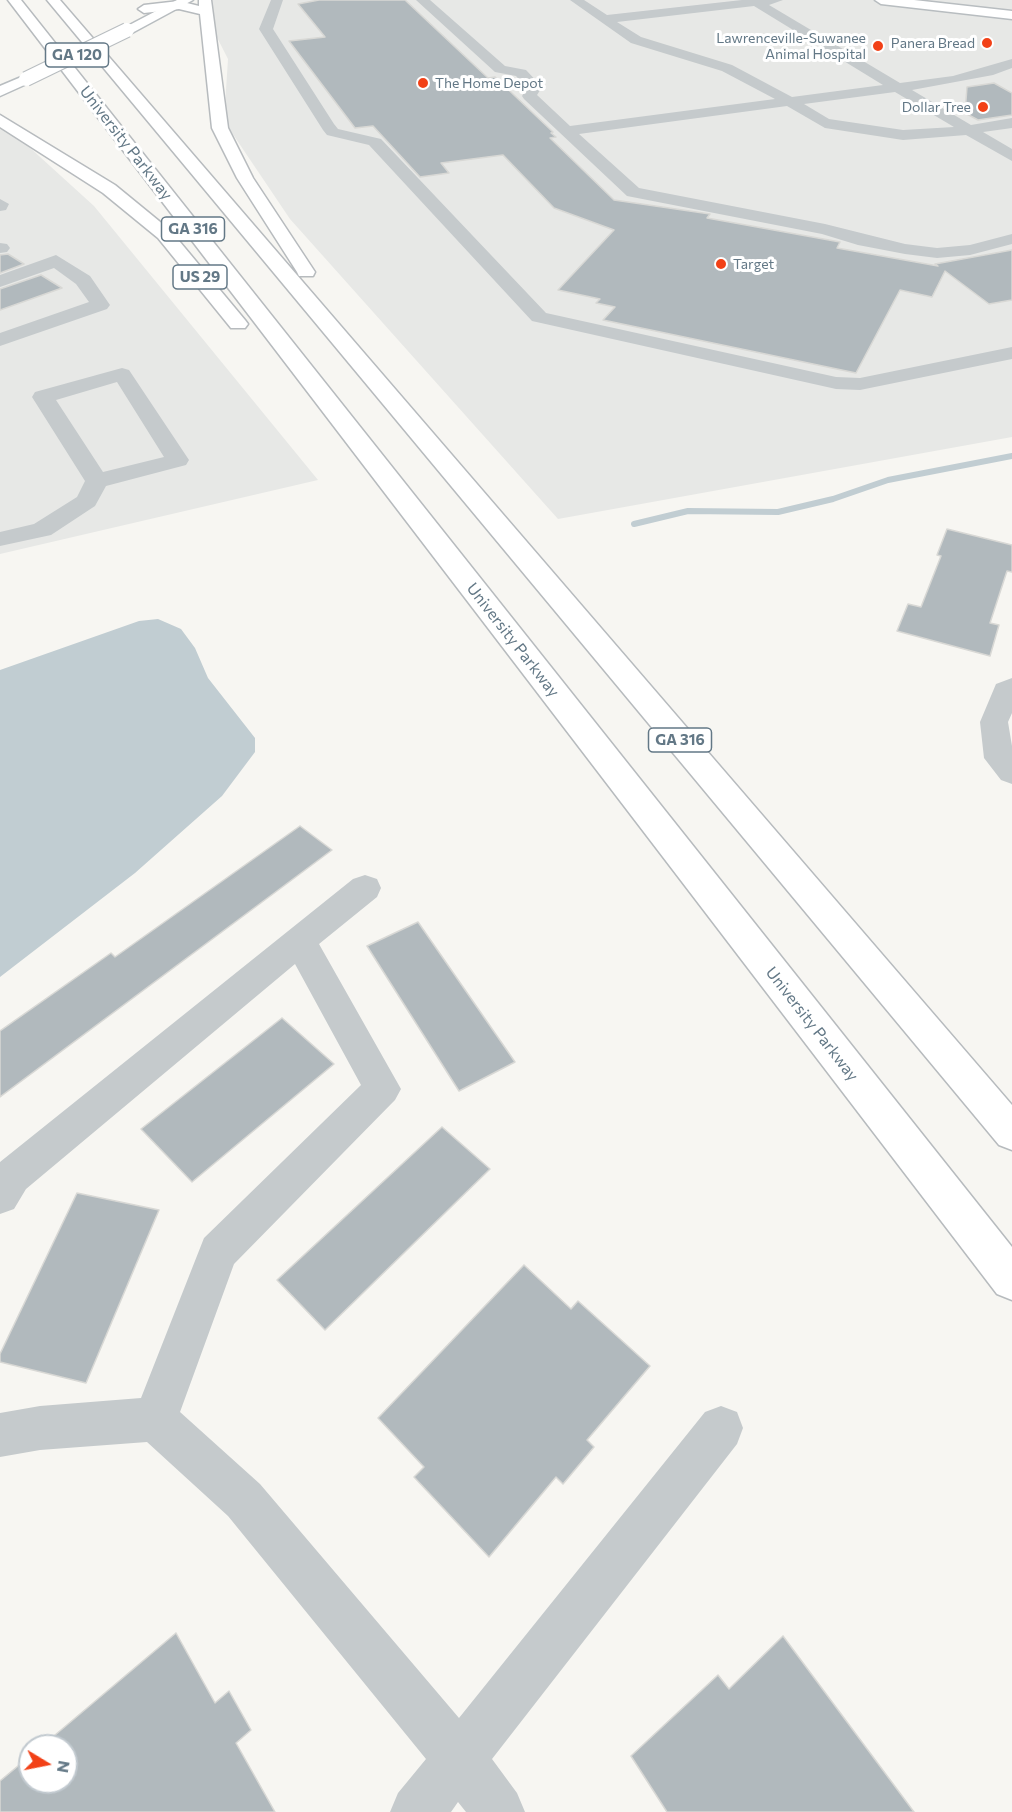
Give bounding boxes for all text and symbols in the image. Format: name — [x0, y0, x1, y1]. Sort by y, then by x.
place label: Lawrenceville-Suwanee Animal Hospital — [716, 30, 866, 62]
place label: Panera Bread — [891, 35, 975, 51]
marker: Panera Bread — [980, 36, 994, 50]
marker: Lawrenceville-Suwanee Animal Hospital — [871, 39, 885, 53]
road number: GA 120 — [46, 43, 109, 67]
place label: The Home Depot — [435, 75, 543, 91]
marker: The Home Depot — [416, 76, 430, 90]
street label: University Parkway — [76, 82, 176, 204]
place label: Dollar Tree — [902, 99, 971, 115]
marker: Dollar Tree — [976, 100, 990, 114]
road number: GA 316 — [162, 217, 224, 241]
place label: Target — [733, 256, 774, 272]
marker: Target — [714, 257, 728, 271]
road number: US 29 — [173, 265, 227, 289]
street label: University Parkway — [463, 579, 563, 701]
road number: GA 316 — [648, 728, 712, 752]
street label: University Parkway — [762, 963, 862, 1085]
north arrow — [18, 1734, 78, 1794]
text: N — [54, 1759, 75, 1774]

